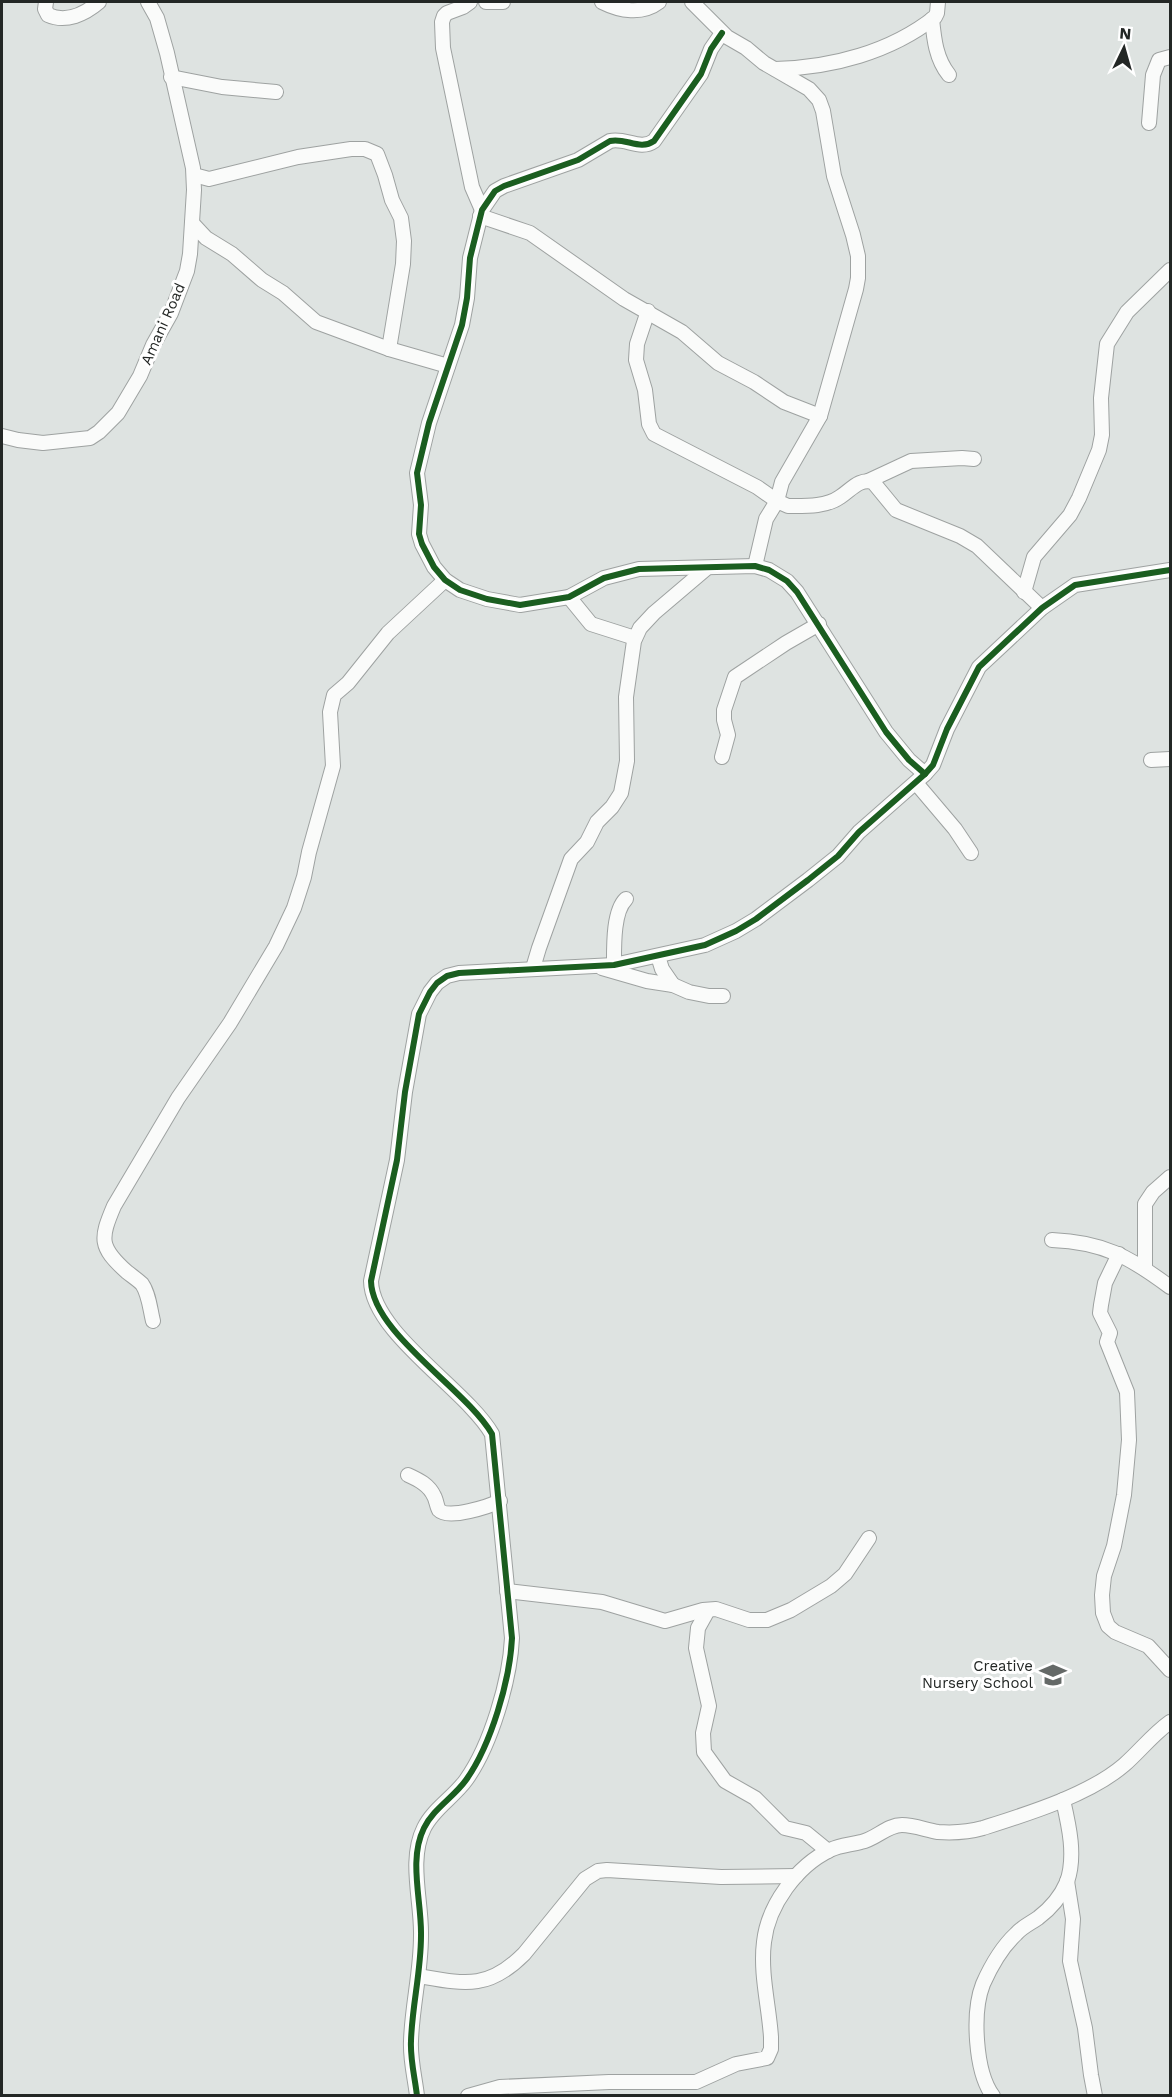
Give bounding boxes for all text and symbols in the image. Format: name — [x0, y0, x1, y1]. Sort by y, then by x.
north arrow — [1094, 18, 1154, 78]
text: N — [1119, 24, 1132, 44]
street label: Amani Road — [137, 280, 189, 368]
place label: Creative Nursery School — [922, 1657, 1033, 1692]
school or university icon: Creative Nursery School — [1038, 1660, 1068, 1690]

